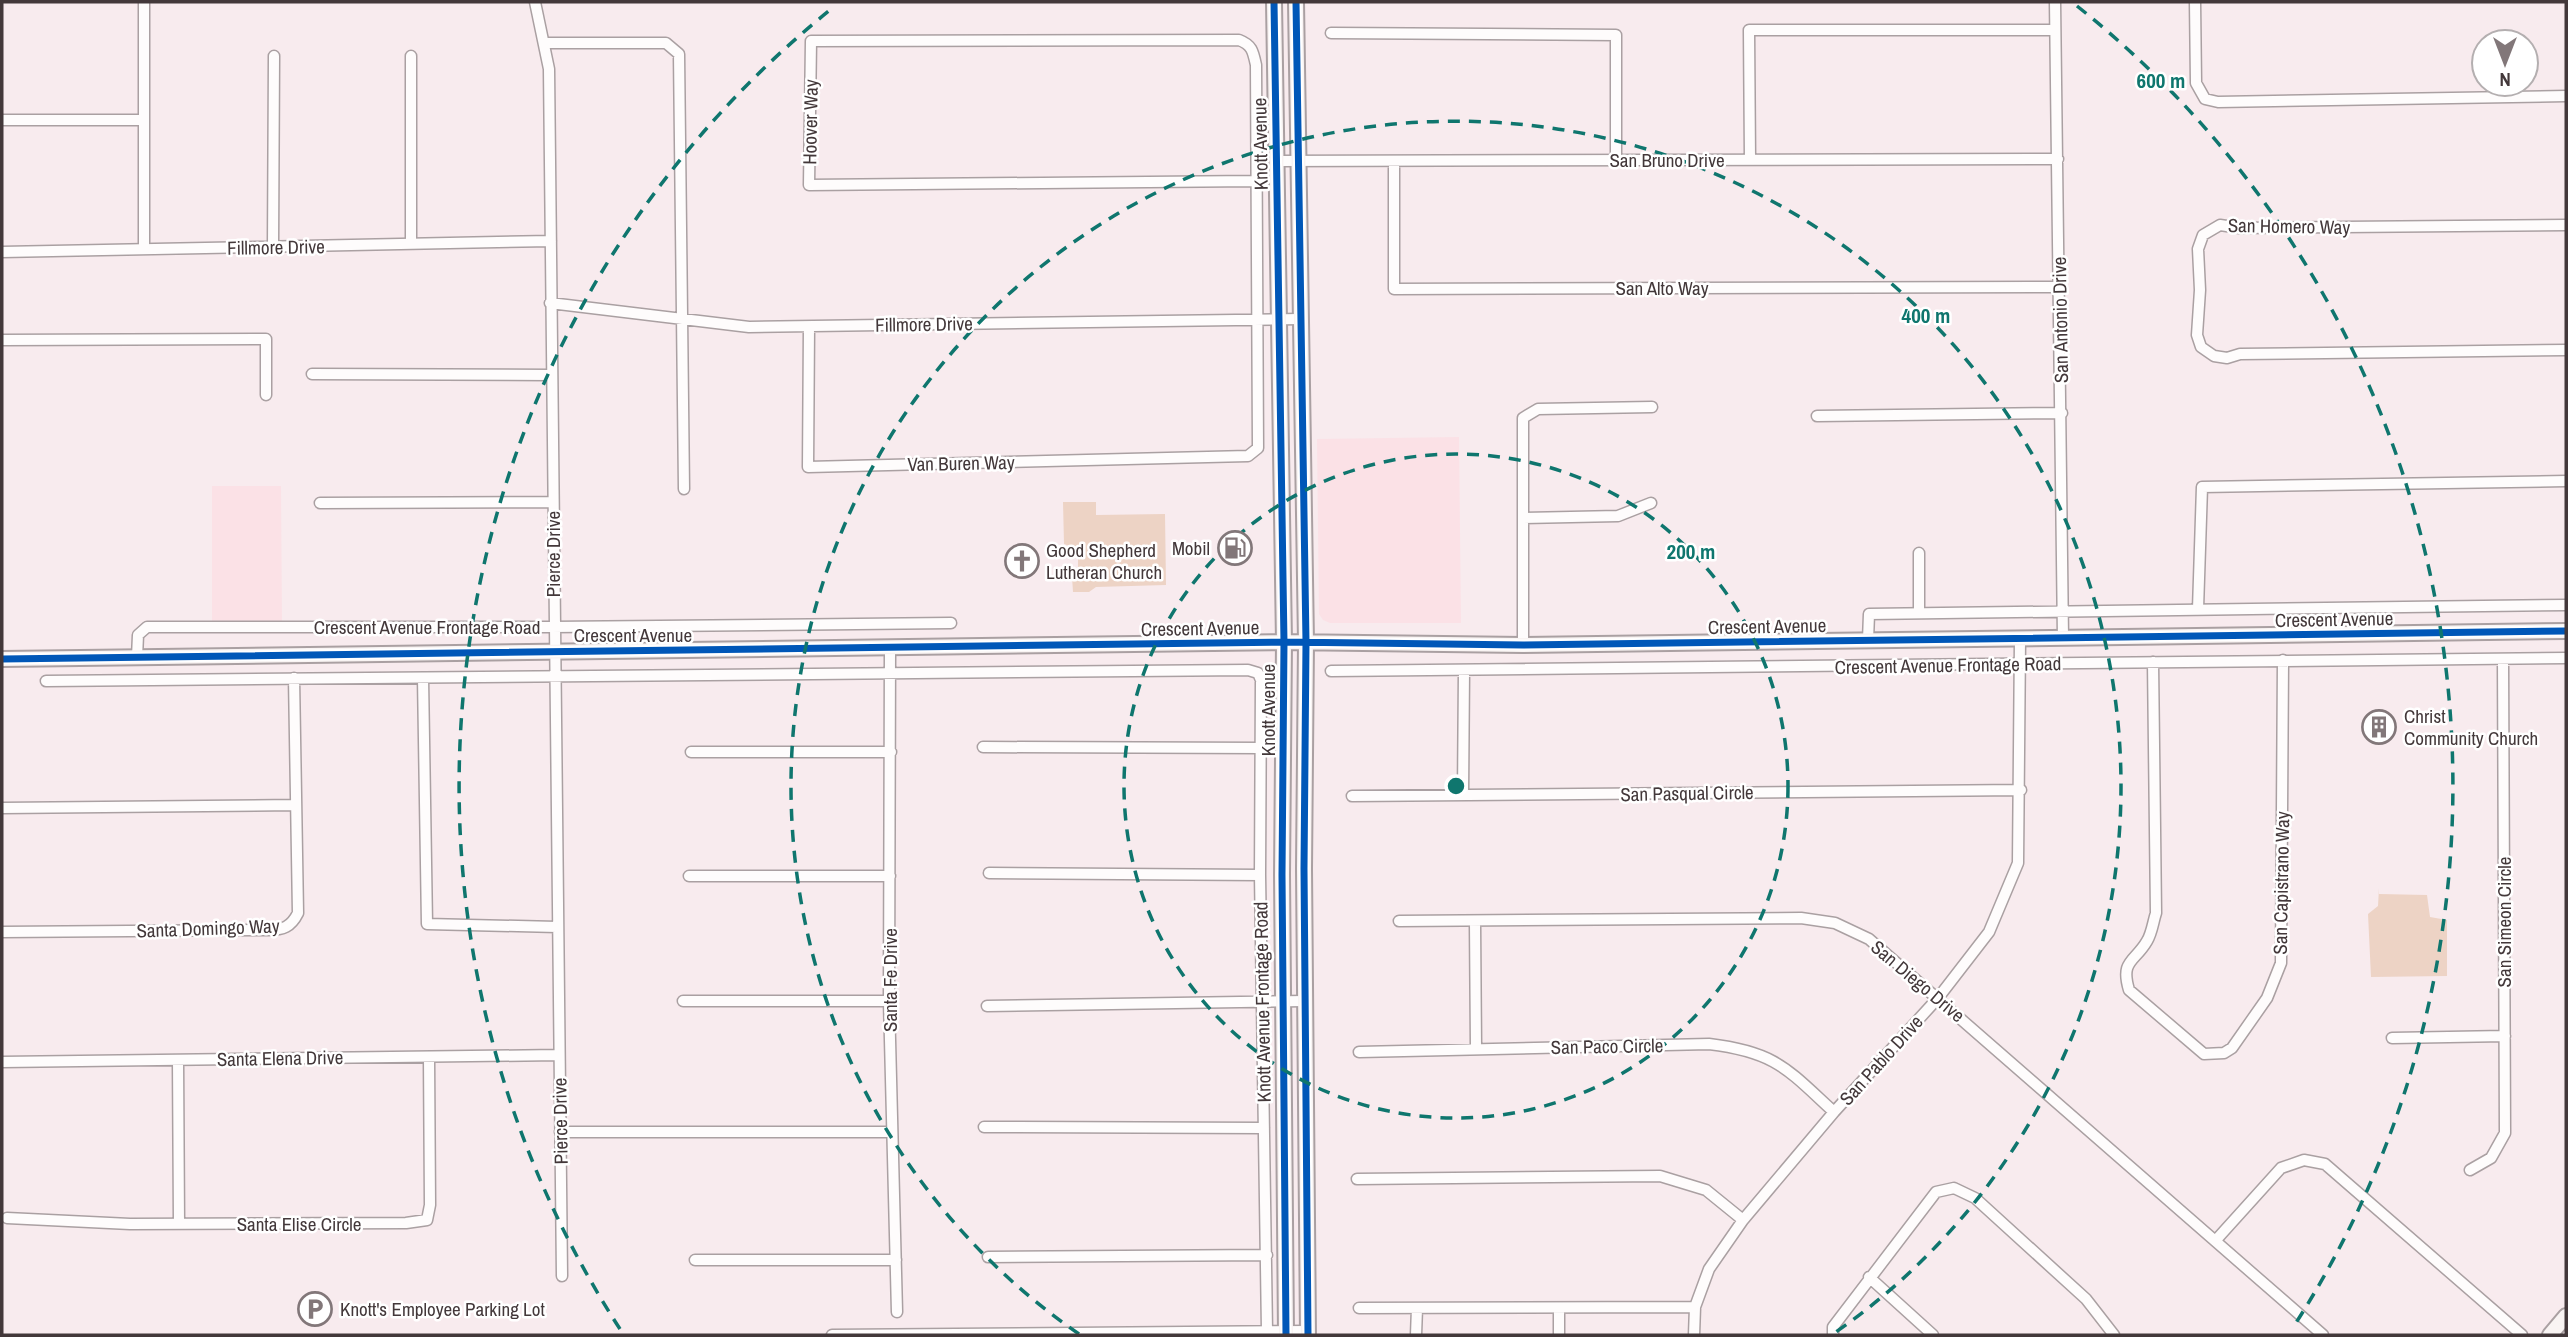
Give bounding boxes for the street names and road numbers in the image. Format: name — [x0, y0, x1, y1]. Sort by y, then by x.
street label: Hoover Way — [796, 79, 824, 165]
street label: Knott Avenue — [1246, 98, 1274, 190]
street label: San Bruno Drive — [1609, 147, 1725, 173]
street label: San Homero Way — [2228, 212, 2351, 240]
street label: Fillmore Drive — [227, 233, 325, 261]
street label: San Antonio Drive — [2046, 257, 2074, 383]
street label: San Alto Way — [1616, 275, 1709, 301]
street label: Fillmore Drive — [875, 310, 973, 338]
street label: Van Buren Way — [907, 449, 1015, 477]
street label: Pierce Drive — [540, 511, 566, 597]
street label: Crescent Avenue — [2275, 605, 2393, 633]
street label: Crescent Avenue — [1708, 612, 1826, 640]
street label: Crescent Avenue Frontage Road — [314, 614, 540, 640]
street label: Crescent Avenue — [1141, 614, 1259, 642]
street label: Crescent Avenue — [574, 622, 692, 648]
street label: Crescent Avenue Frontage Road — [1834, 650, 2062, 680]
street label: Knott Avenue — [1255, 664, 1281, 756]
street label: San Pasqual Circle — [1620, 779, 1754, 807]
street label: San Capistrano Way — [2267, 811, 2295, 955]
street label: San Simeon Circle — [2491, 857, 2517, 987]
street label: Knott Avenue Frontage Road — [1247, 901, 1277, 1103]
street label: Santa Domingo Way — [136, 913, 280, 943]
street label: Santa Fe Drive — [877, 928, 903, 1032]
street label: San Diego Drive — [1866, 934, 1970, 1028]
street label: San Pablo Drive — [1833, 1009, 1929, 1111]
street label: San Paco Circle — [1550, 1032, 1664, 1060]
street label: Santa Elena Drive — [217, 1044, 343, 1072]
street label: Pierce Drive — [546, 1077, 574, 1165]
street label: Santa Elise Circle — [237, 1211, 361, 1237]

